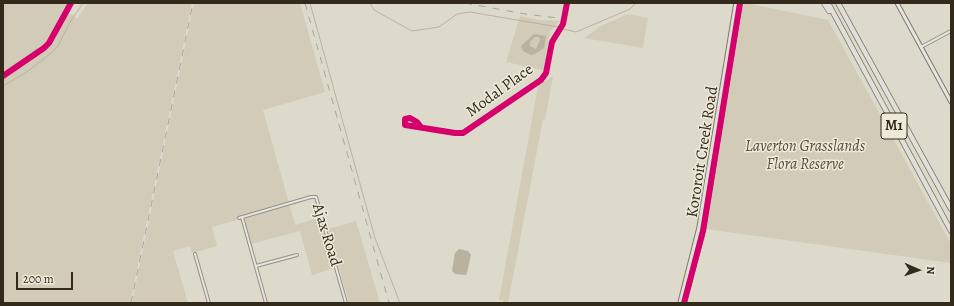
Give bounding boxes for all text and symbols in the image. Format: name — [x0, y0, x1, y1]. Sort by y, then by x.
street label: Modal Place — [463, 60, 537, 122]
street label: Kororoit Creek Road — [683, 85, 723, 219]
road number: M1 — [881, 113, 907, 139]
park label: Laverton Grasslands Flora Reserve — [745, 137, 865, 175]
street label: Ajax Road — [307, 201, 345, 269]
north arrow — [898, 250, 938, 290]
scale bar — [18, 264, 75, 290]
text: N — [923, 266, 938, 275]
text: 200 m — [23, 271, 54, 287]

